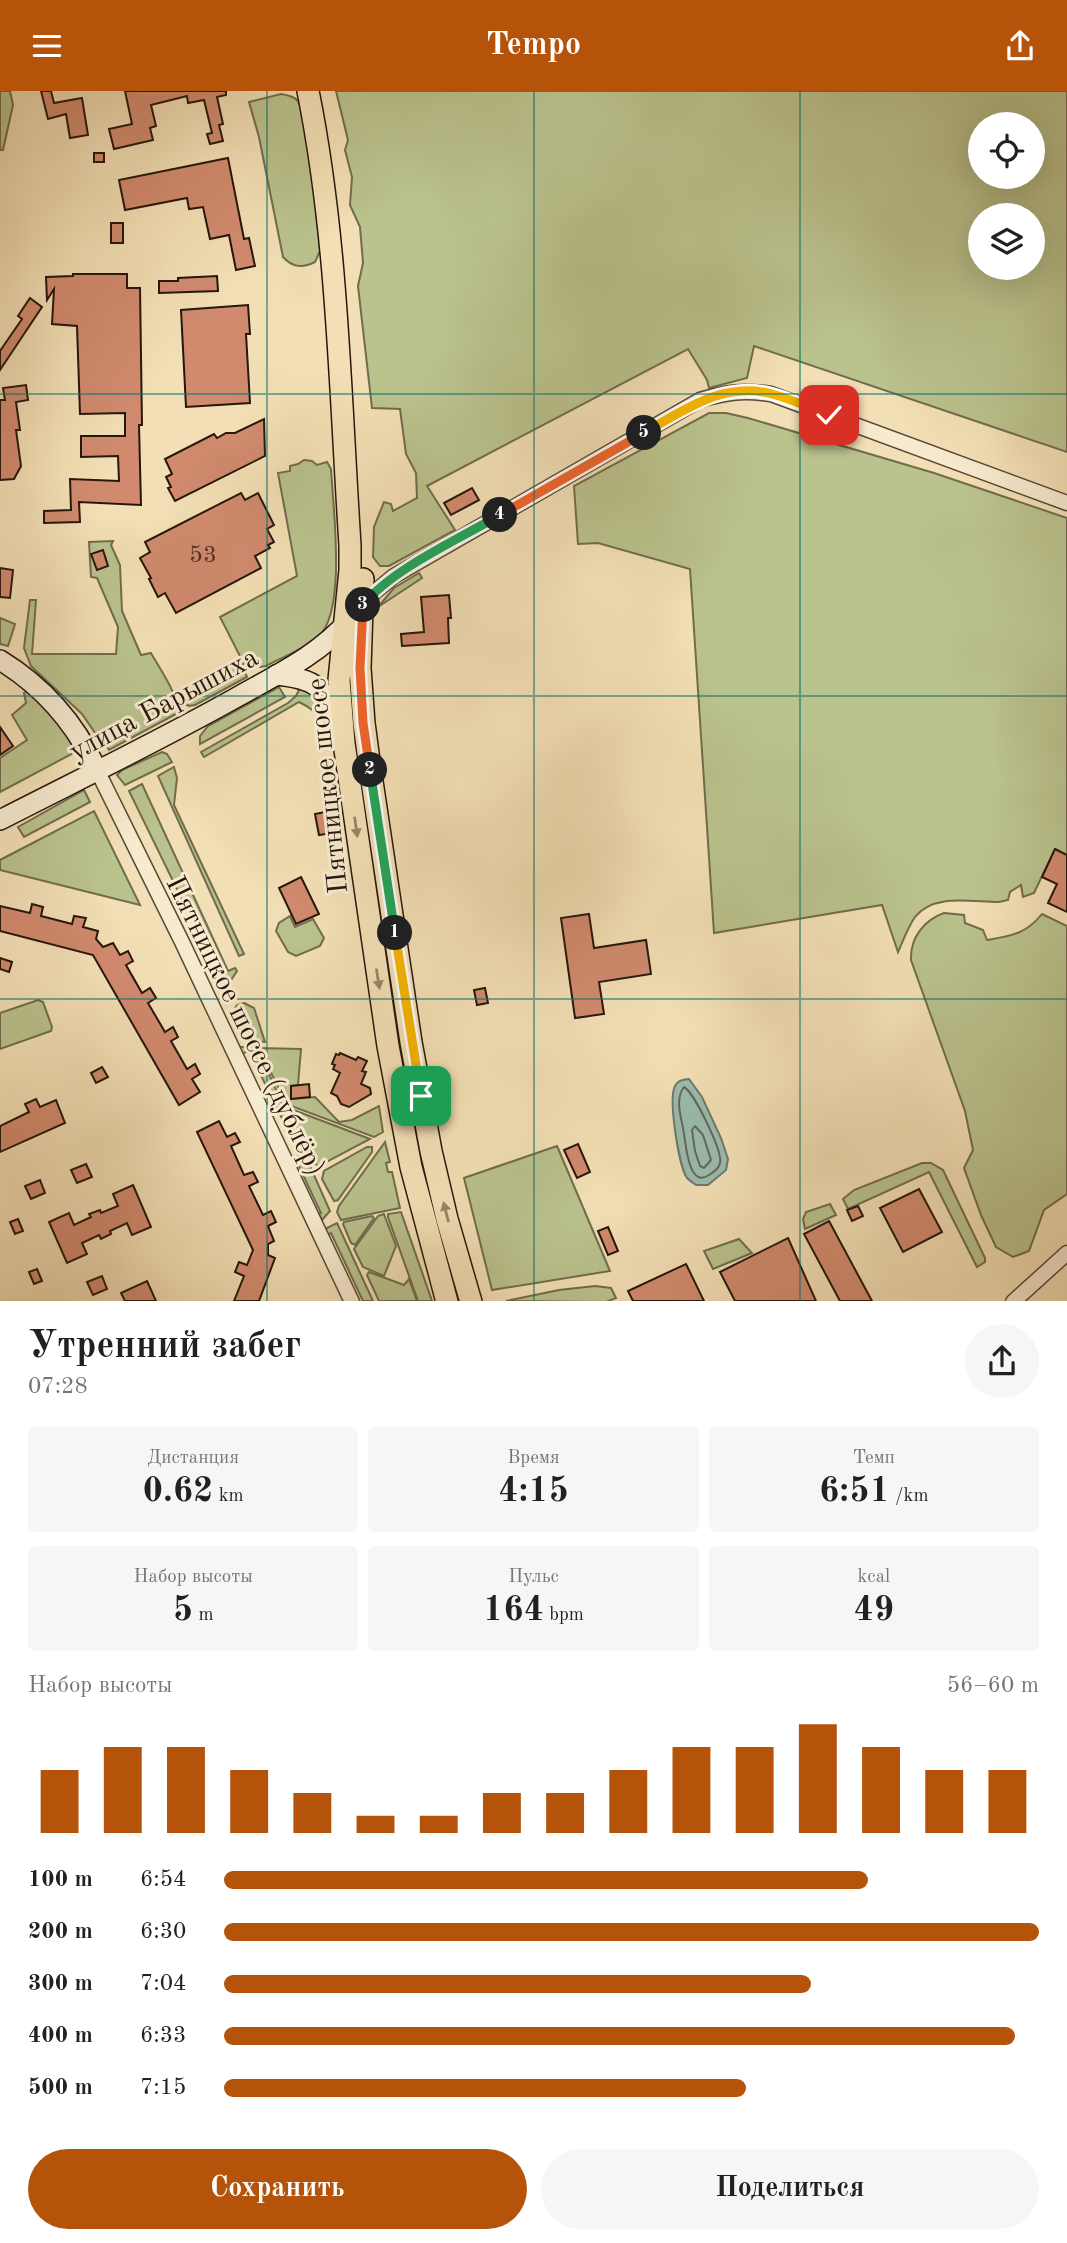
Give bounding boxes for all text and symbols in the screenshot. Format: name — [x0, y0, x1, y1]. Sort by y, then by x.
icon: menu — [28, 27, 66, 65]
icon: share — [1001, 27, 1039, 65]
text: Tempo — [486, 30, 581, 62]
map controls — [968, 112, 1045, 280]
button: locate — [968, 112, 1045, 189]
button: layers — [968, 203, 1045, 280]
pin — [799, 385, 859, 445]
icon: check — [810, 396, 848, 434]
pin: 5 — [626, 415, 662, 451]
text: 5 — [638, 423, 649, 442]
pin: 4 — [482, 497, 518, 533]
text: 4 — [494, 505, 505, 524]
house number: 53 — [189, 544, 217, 568]
pin: 3 — [346, 587, 380, 623]
text: 3 — [357, 595, 368, 614]
street label: улица Барышиха — [65, 644, 264, 767]
street label: Пятницкое шоссе — [304, 676, 354, 895]
pin: 2 — [352, 753, 388, 787]
text: 2 — [364, 760, 375, 779]
one-way arrow — [350, 816, 361, 838]
street label: Пятницкое шоссе (дублёр) — [160, 872, 329, 1180]
pin: 1 — [378, 915, 412, 951]
text: 1 — [389, 923, 400, 942]
one-way arrow — [373, 968, 384, 990]
pin — [391, 1066, 451, 1126]
icon: arrive — [402, 1077, 440, 1115]
one-way arrow — [440, 1201, 451, 1223]
button: share — [965, 1324, 1039, 1398]
text: Утренний забег — [28, 1328, 301, 1366]
text: 07:28 — [28, 1375, 88, 1398]
text: Дистанция — [147, 1449, 239, 1468]
text: Время — [507, 1449, 560, 1468]
text: Темп — [853, 1449, 895, 1468]
text: 0.62 — [143, 1474, 213, 1509]
text: 4:15 — [498, 1474, 569, 1509]
text: 6:51 — [819, 1474, 890, 1509]
text: km — [213, 1487, 244, 1506]
text: /km — [890, 1487, 929, 1506]
text: Набор высоты — [134, 1568, 253, 1587]
text: Пульс — [508, 1568, 559, 1587]
text: kcal — [857, 1568, 890, 1587]
text: 5 — [173, 1593, 193, 1628]
text: 164 — [483, 1593, 544, 1628]
text: 49 — [854, 1593, 894, 1628]
text: m — [193, 1606, 214, 1625]
text: bpm — [544, 1606, 584, 1625]
text: Набор высоты — [28, 1674, 172, 1697]
text: 56–60 m — [947, 1674, 1039, 1697]
text: 100 m — [28, 1868, 93, 1891]
text: 6:54 — [140, 1868, 186, 1891]
text: 200 m — [28, 1920, 93, 1943]
text: 6:30 — [140, 1920, 186, 1943]
text: 300 m — [28, 1972, 93, 1995]
text: 7:04 — [140, 1972, 186, 1995]
text: 400 m — [28, 2024, 93, 2047]
text: 6:33 — [140, 2024, 186, 2047]
text: 500 m — [28, 2076, 93, 2099]
text: 7:15 — [140, 2076, 186, 2099]
button: Сохранить — [28, 2149, 527, 2229]
button: Поделиться — [541, 2149, 1039, 2229]

